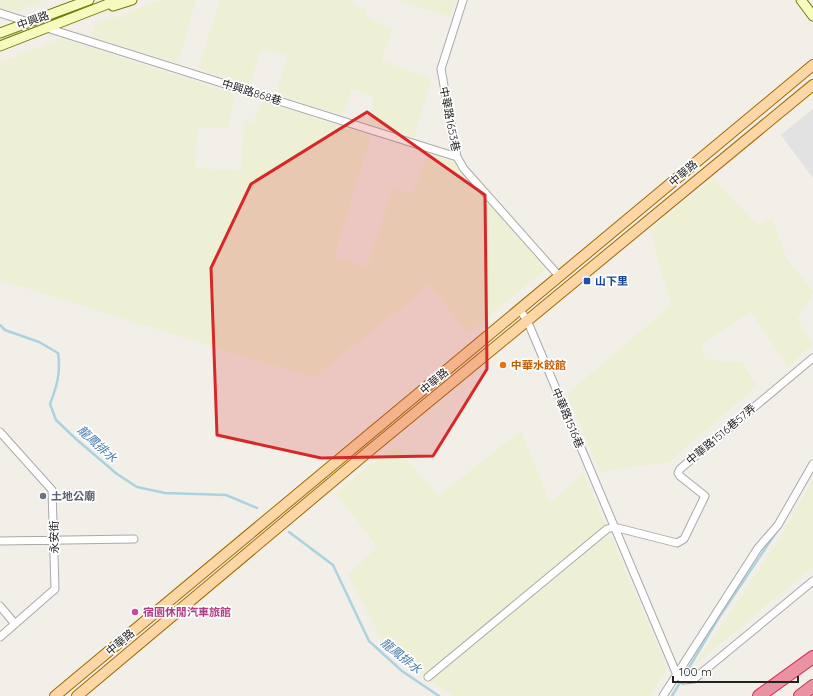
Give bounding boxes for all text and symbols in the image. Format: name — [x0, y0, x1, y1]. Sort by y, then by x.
street label: 中興路 — [15, 8, 51, 32]
street label: 中興路868巷 — [220, 76, 284, 108]
street label: 中華路1653巷 — [437, 85, 463, 153]
street label: 中華路 — [666, 157, 700, 189]
place label: 山下里 — [595, 274, 628, 288]
marker: 山下里 — [582, 276, 592, 286]
place label: 中華水餃館 — [511, 358, 566, 372]
marker: 中華水餃館 — [498, 360, 508, 370]
street label: 中華路 — [417, 365, 451, 397]
street label: 中華路1516巷 — [549, 386, 587, 450]
street label: 中華路1516巷57弄 — [683, 401, 759, 467]
water label: 龍鳳排水 — [74, 422, 121, 466]
place label: 土地公廟 — [51, 489, 95, 503]
marker: 土地公廟 — [38, 491, 48, 501]
street label: 永安街 — [47, 520, 61, 554]
place label: 宿園休閒汽車旅館 — [143, 605, 231, 619]
marker: 宿園休閒汽車旅館 — [130, 607, 140, 617]
street label: 中華路 — [103, 626, 137, 658]
water label: 龍鳳排水 — [378, 635, 425, 677]
scale bar — [673, 658, 798, 684]
text: 100 m — [679, 664, 712, 679]

